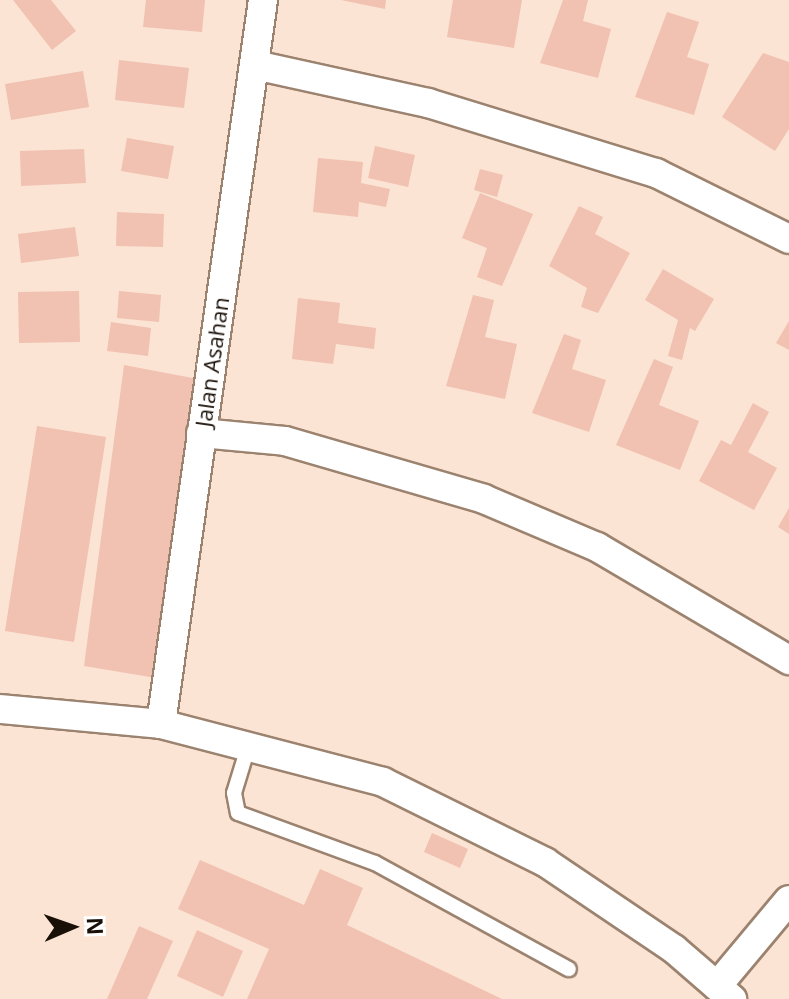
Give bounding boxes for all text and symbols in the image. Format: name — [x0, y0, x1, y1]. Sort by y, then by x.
street label: Jalan Asahan — [190, 295, 234, 429]
north arrow — [32, 887, 112, 967]
text: N — [81, 917, 111, 936]

